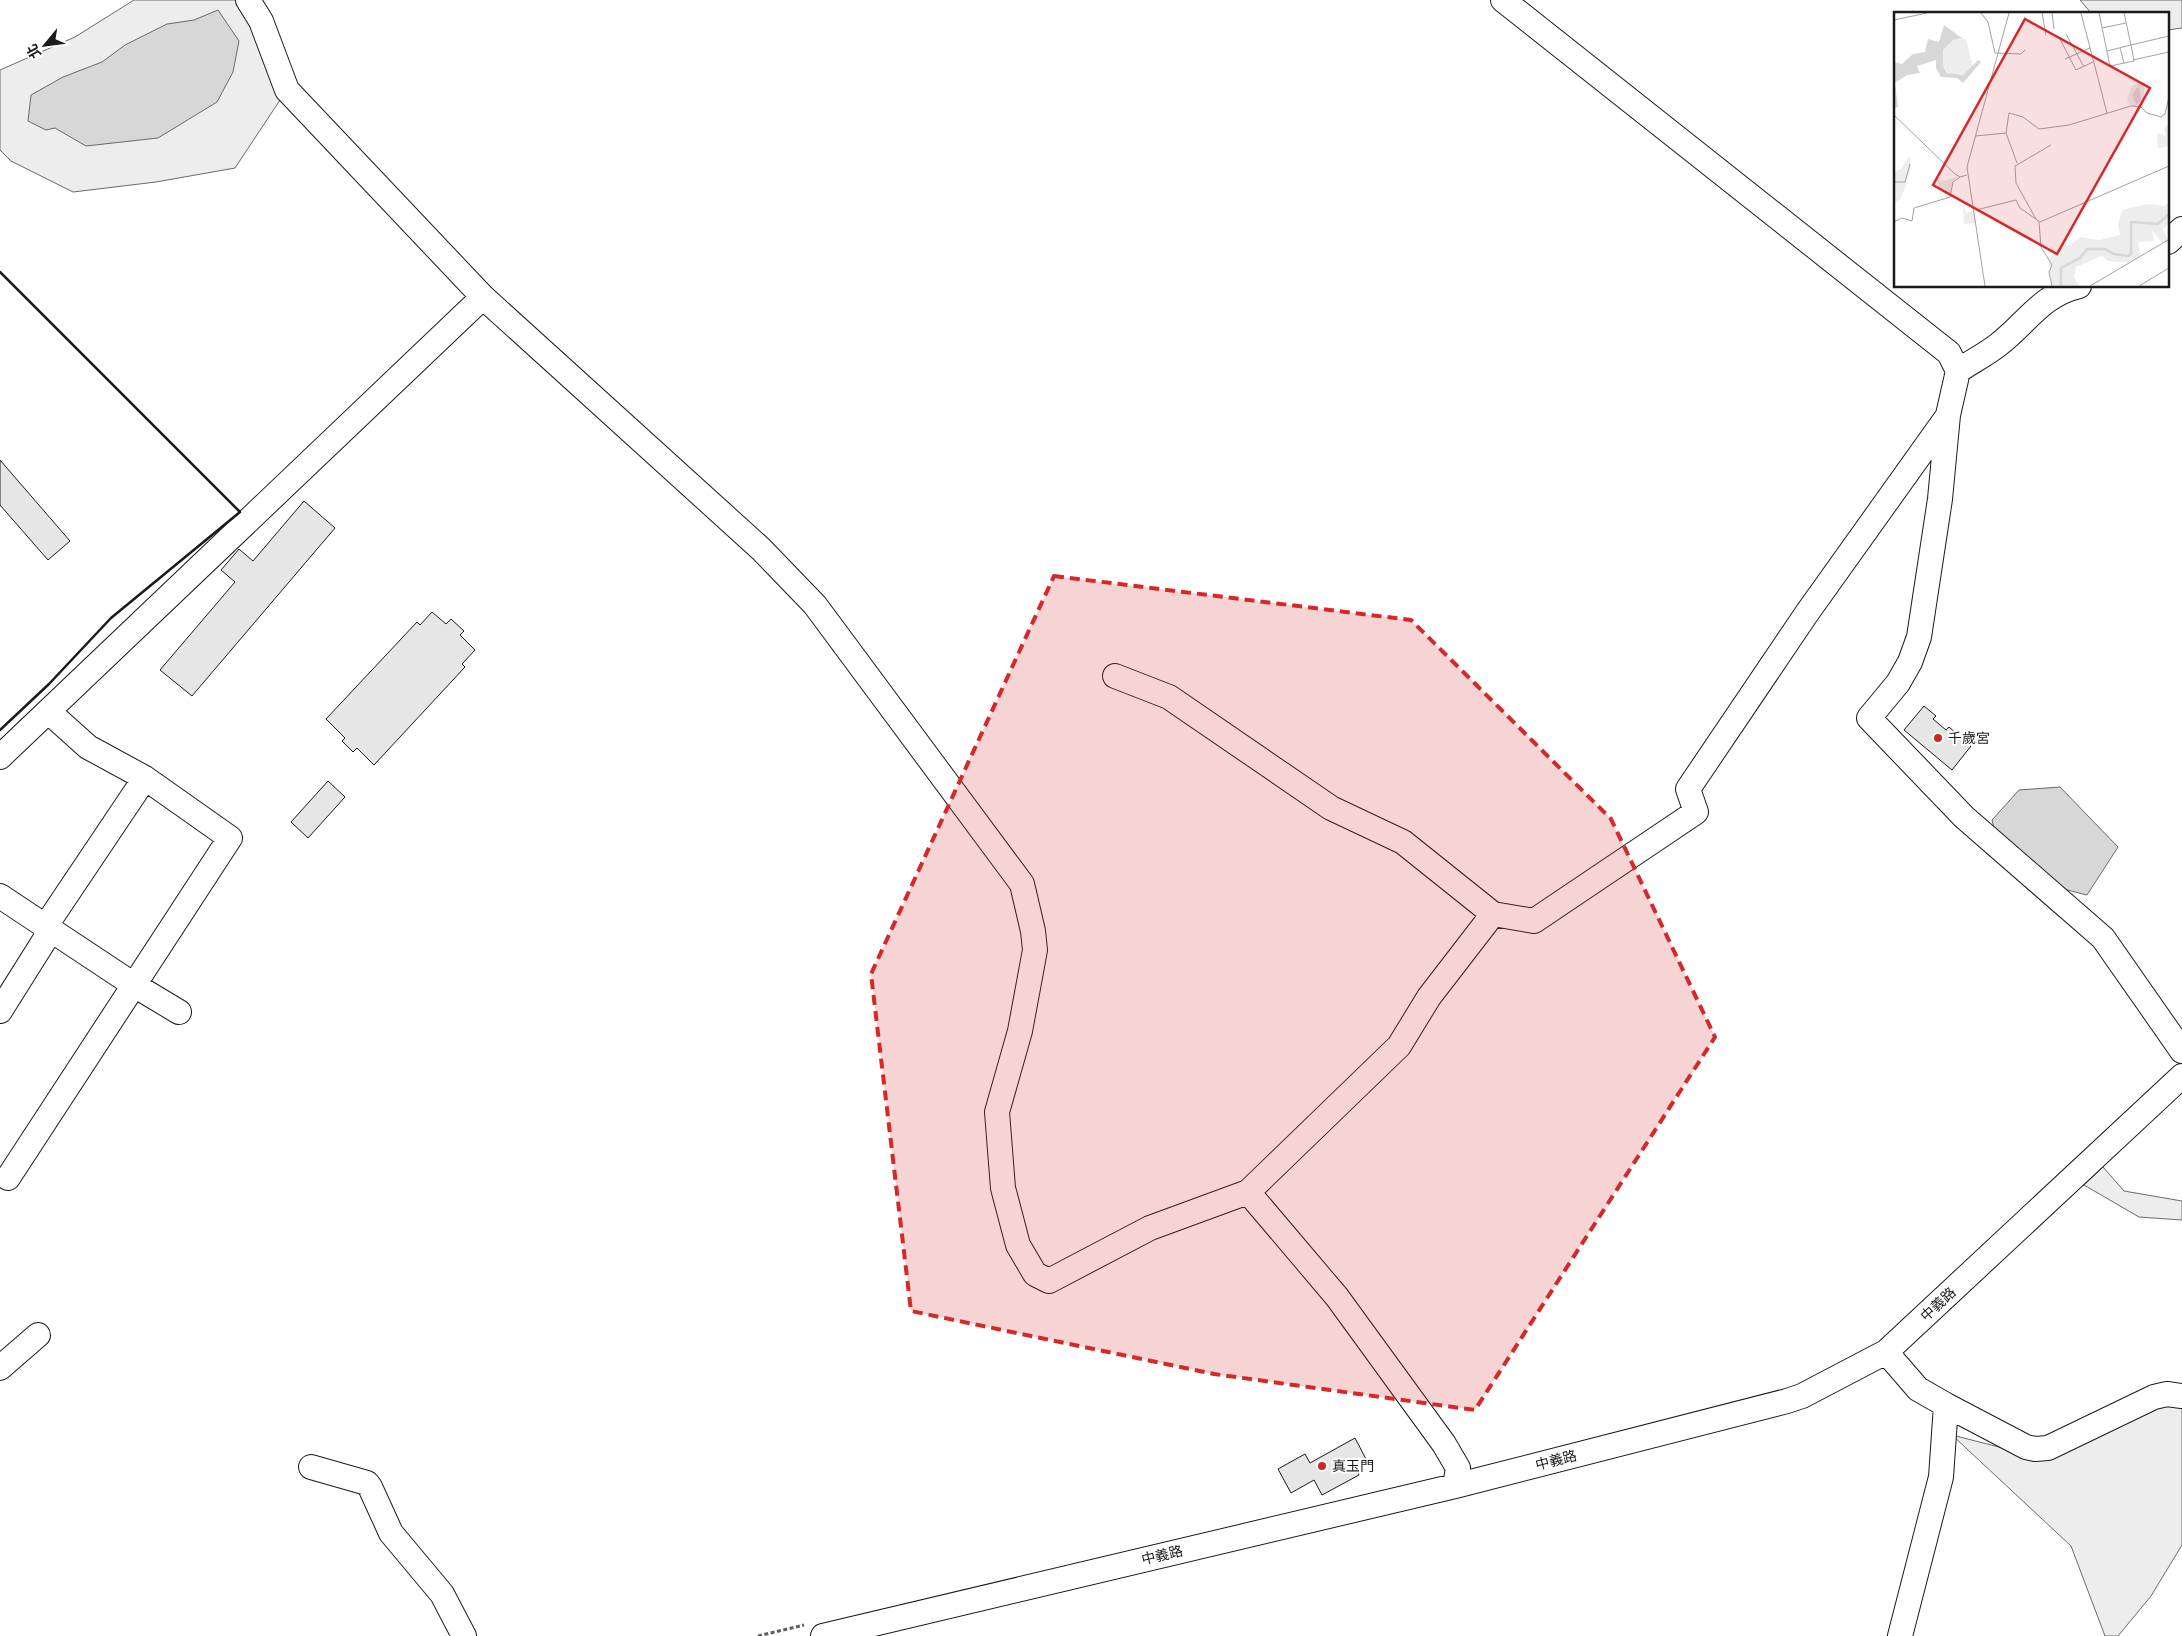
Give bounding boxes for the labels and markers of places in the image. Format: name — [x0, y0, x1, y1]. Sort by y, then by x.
place label: 千歲宮 — [1948, 730, 1990, 746]
marker: 千歲宮 — [1932, 732, 1944, 744]
place label: 真玉門 — [1332, 1458, 1374, 1474]
marker: 真玉門 — [1316, 1460, 1328, 1472]

